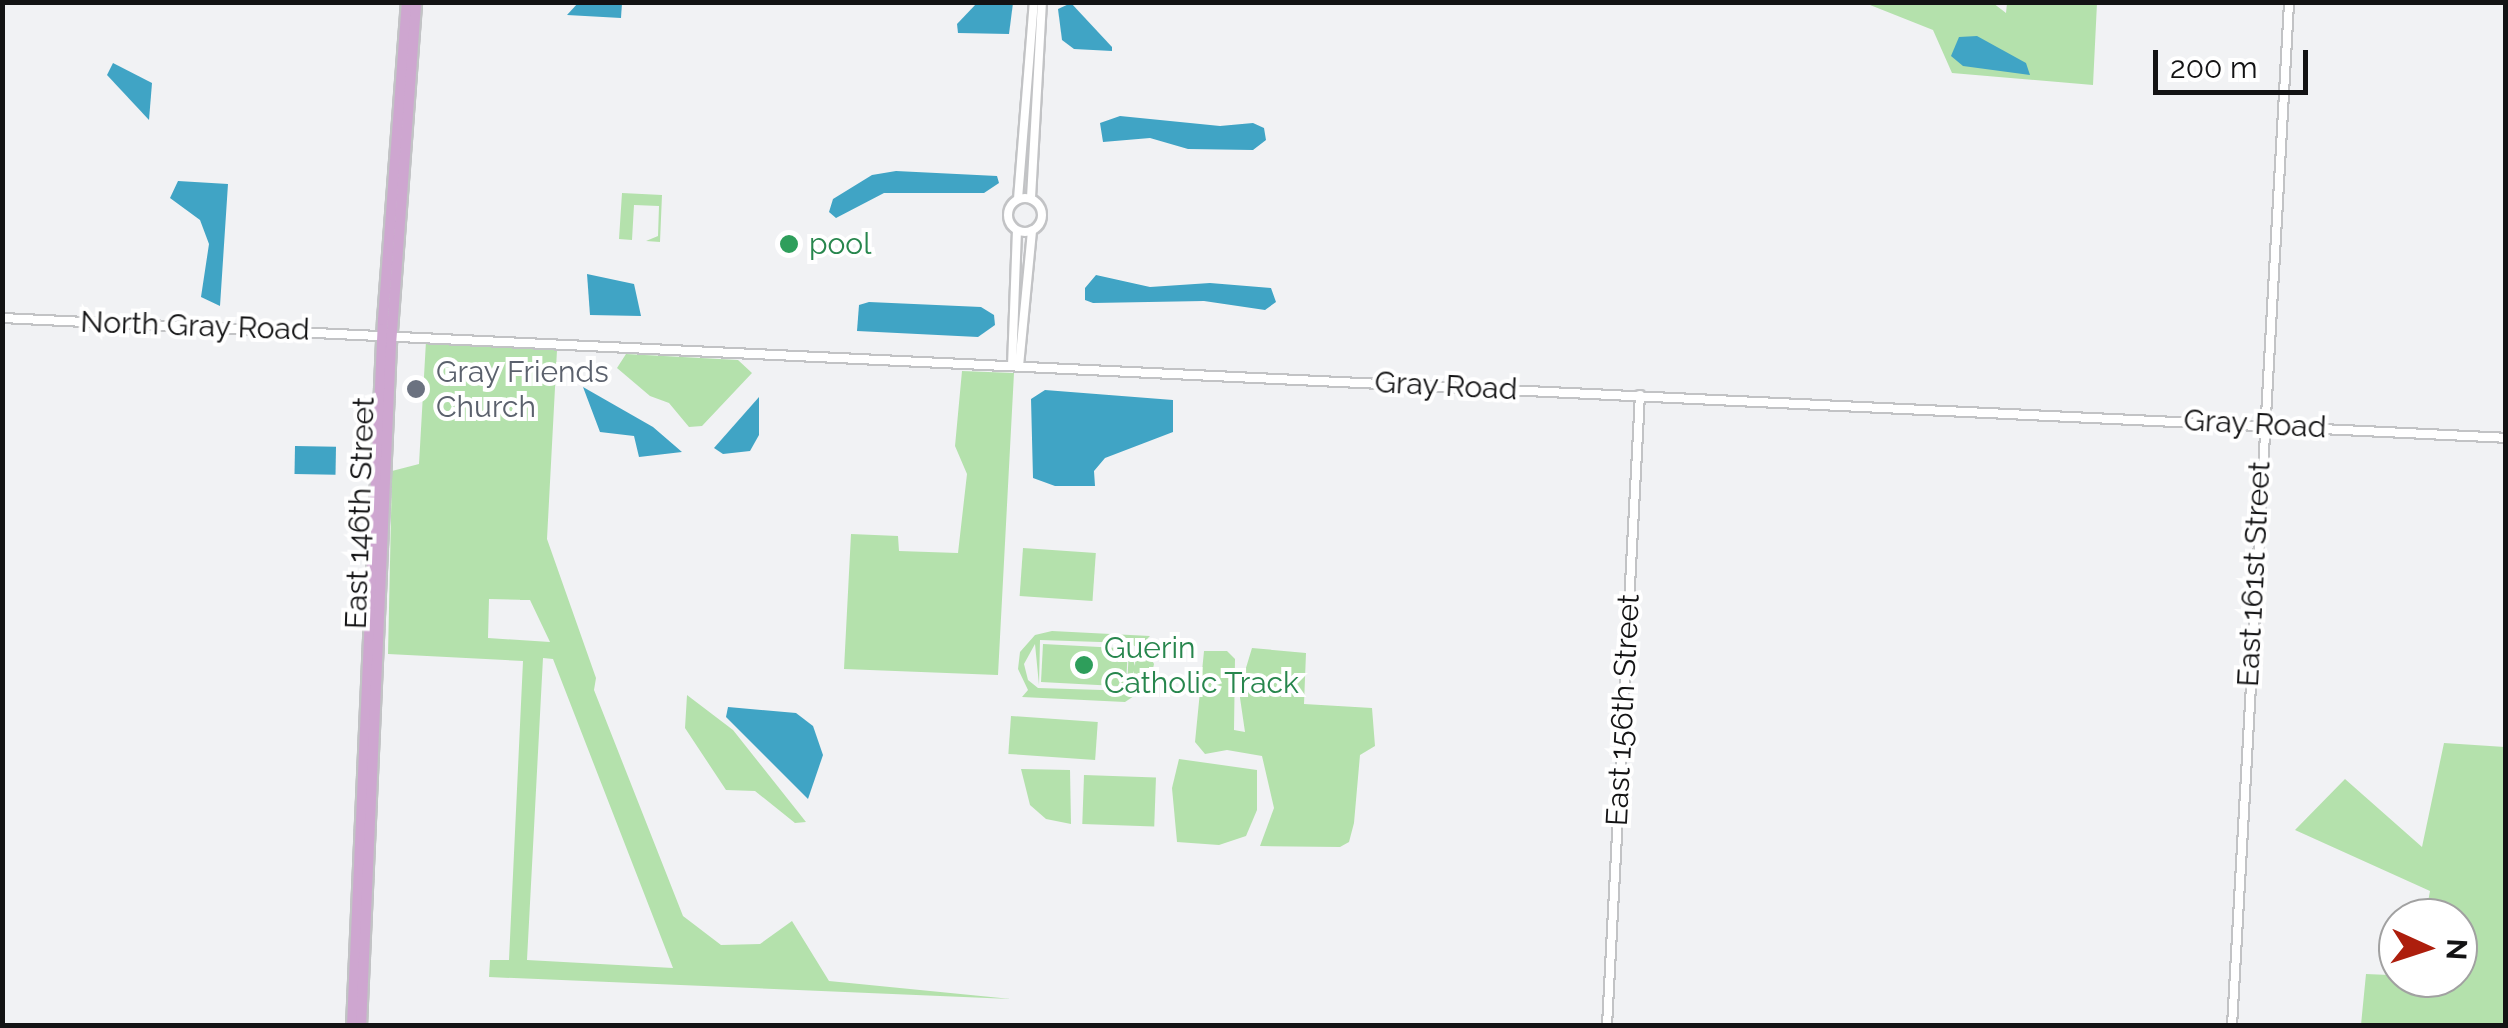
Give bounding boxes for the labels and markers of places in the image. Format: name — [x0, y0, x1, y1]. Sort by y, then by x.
place label: pool — [809, 226, 871, 262]
marker: pool — [778, 233, 800, 255]
place label: Gray Friends Church — [436, 354, 610, 424]
marker: Gray Friends Church — [405, 378, 427, 400]
place label: Guerin Catholic Track — [1104, 630, 1300, 700]
marker: Guerin Catholic Track — [1073, 654, 1095, 676]

